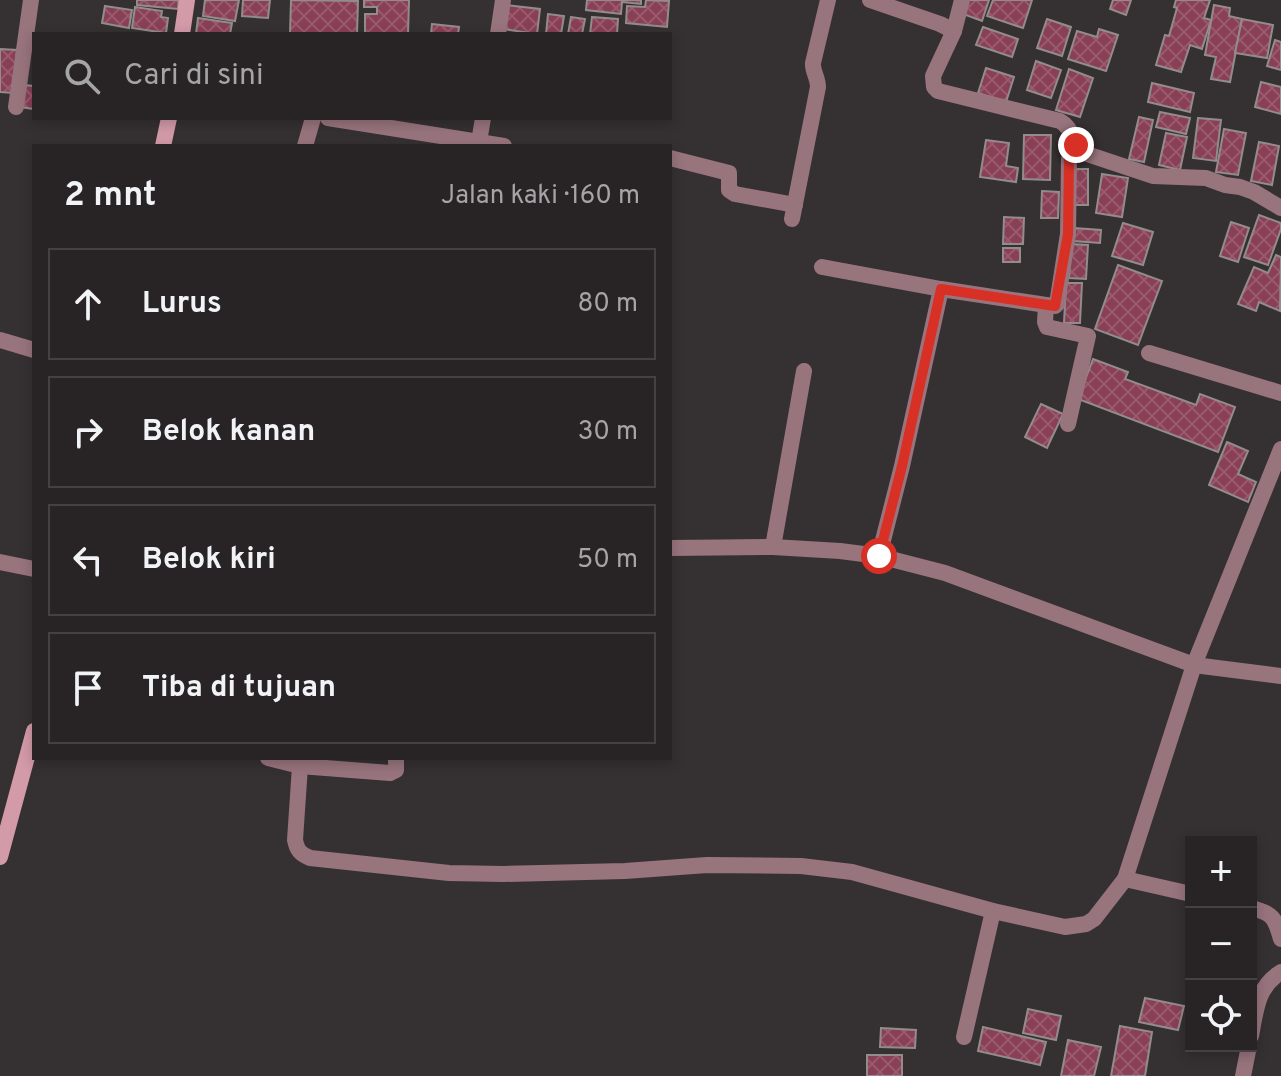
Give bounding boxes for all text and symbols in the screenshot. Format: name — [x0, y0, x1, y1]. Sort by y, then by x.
search box — [32, 32, 672, 120]
icon: search — [60, 54, 104, 98]
text: Cari di sini — [124, 58, 264, 95]
route end — [1058, 127, 1094, 163]
text: 2 mnt — [64, 175, 156, 218]
text: Jalan kaki · 160 m — [441, 180, 640, 213]
icon: ahead — [66, 282, 110, 326]
text: Lurus — [142, 286, 222, 323]
text: 80 m — [578, 288, 638, 321]
icon: right — [66, 410, 110, 454]
text: Belok kanan — [142, 414, 315, 451]
text: 30 m — [578, 416, 638, 449]
icon: left — [66, 538, 110, 582]
route start — [861, 538, 897, 574]
text: Belok kiri — [142, 542, 276, 579]
text: 50 m — [577, 544, 638, 577]
icon: arrive — [66, 666, 110, 710]
text: Tiba di tujuan — [142, 670, 336, 707]
map controls — [1185, 836, 1257, 1052]
button: + — [1185, 836, 1257, 908]
button: − — [1185, 908, 1257, 980]
button: locate — [1185, 980, 1257, 1052]

